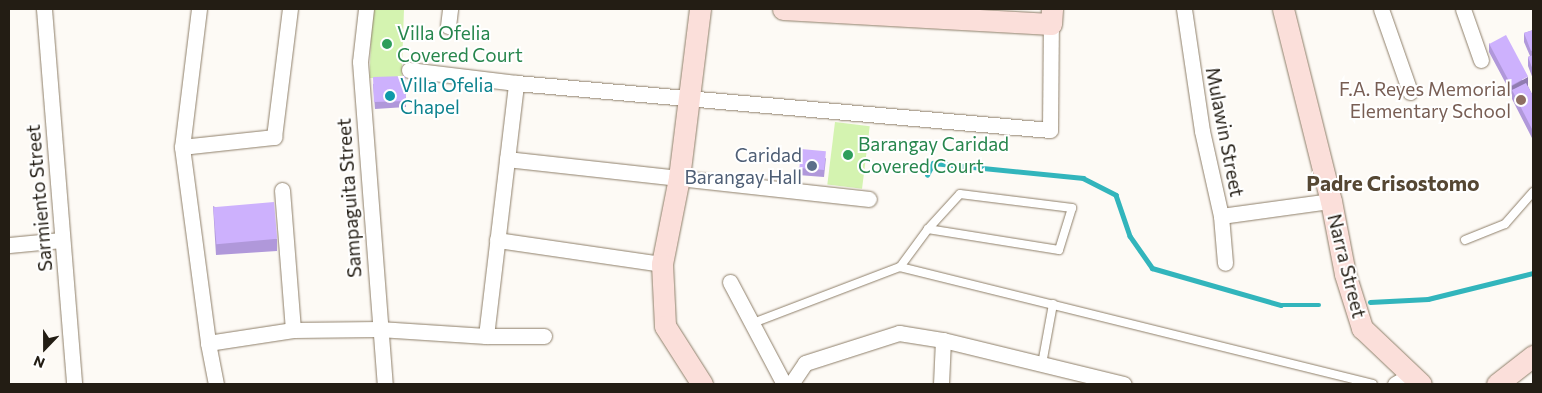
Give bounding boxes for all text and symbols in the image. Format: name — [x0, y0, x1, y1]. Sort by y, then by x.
place label: Villa Ofelia Covered Court — [397, 22, 523, 66]
marker: Villa Ofelia Covered Court — [381, 38, 393, 50]
street label: Mulawin Street — [1201, 65, 1249, 199]
place label: Villa Ofelia Chapel — [400, 74, 493, 118]
place label: F.A. Reyes Memorial Elementary School — [1339, 78, 1511, 122]
marker: Villa Ofelia Chapel — [384, 90, 396, 102]
marker: F.A. Reyes Memorial Elementary School — [1515, 94, 1527, 106]
street label: Sampaguita Street — [332, 118, 366, 278]
street label: Sarmiento Street — [21, 124, 57, 272]
place label: Barangay Caridad Covered Court — [858, 133, 1009, 177]
place label: Caridad Barangay Hall — [684, 144, 802, 188]
marker: Barangay Caridad Covered Court — [842, 149, 854, 161]
marker: Caridad Barangay Hall — [806, 160, 818, 172]
district label: Padre Crisostomo — [1306, 170, 1480, 196]
street label: Narra Street — [1323, 212, 1371, 320]
north arrow — [20, 323, 70, 373]
text: N — [31, 353, 47, 372]

